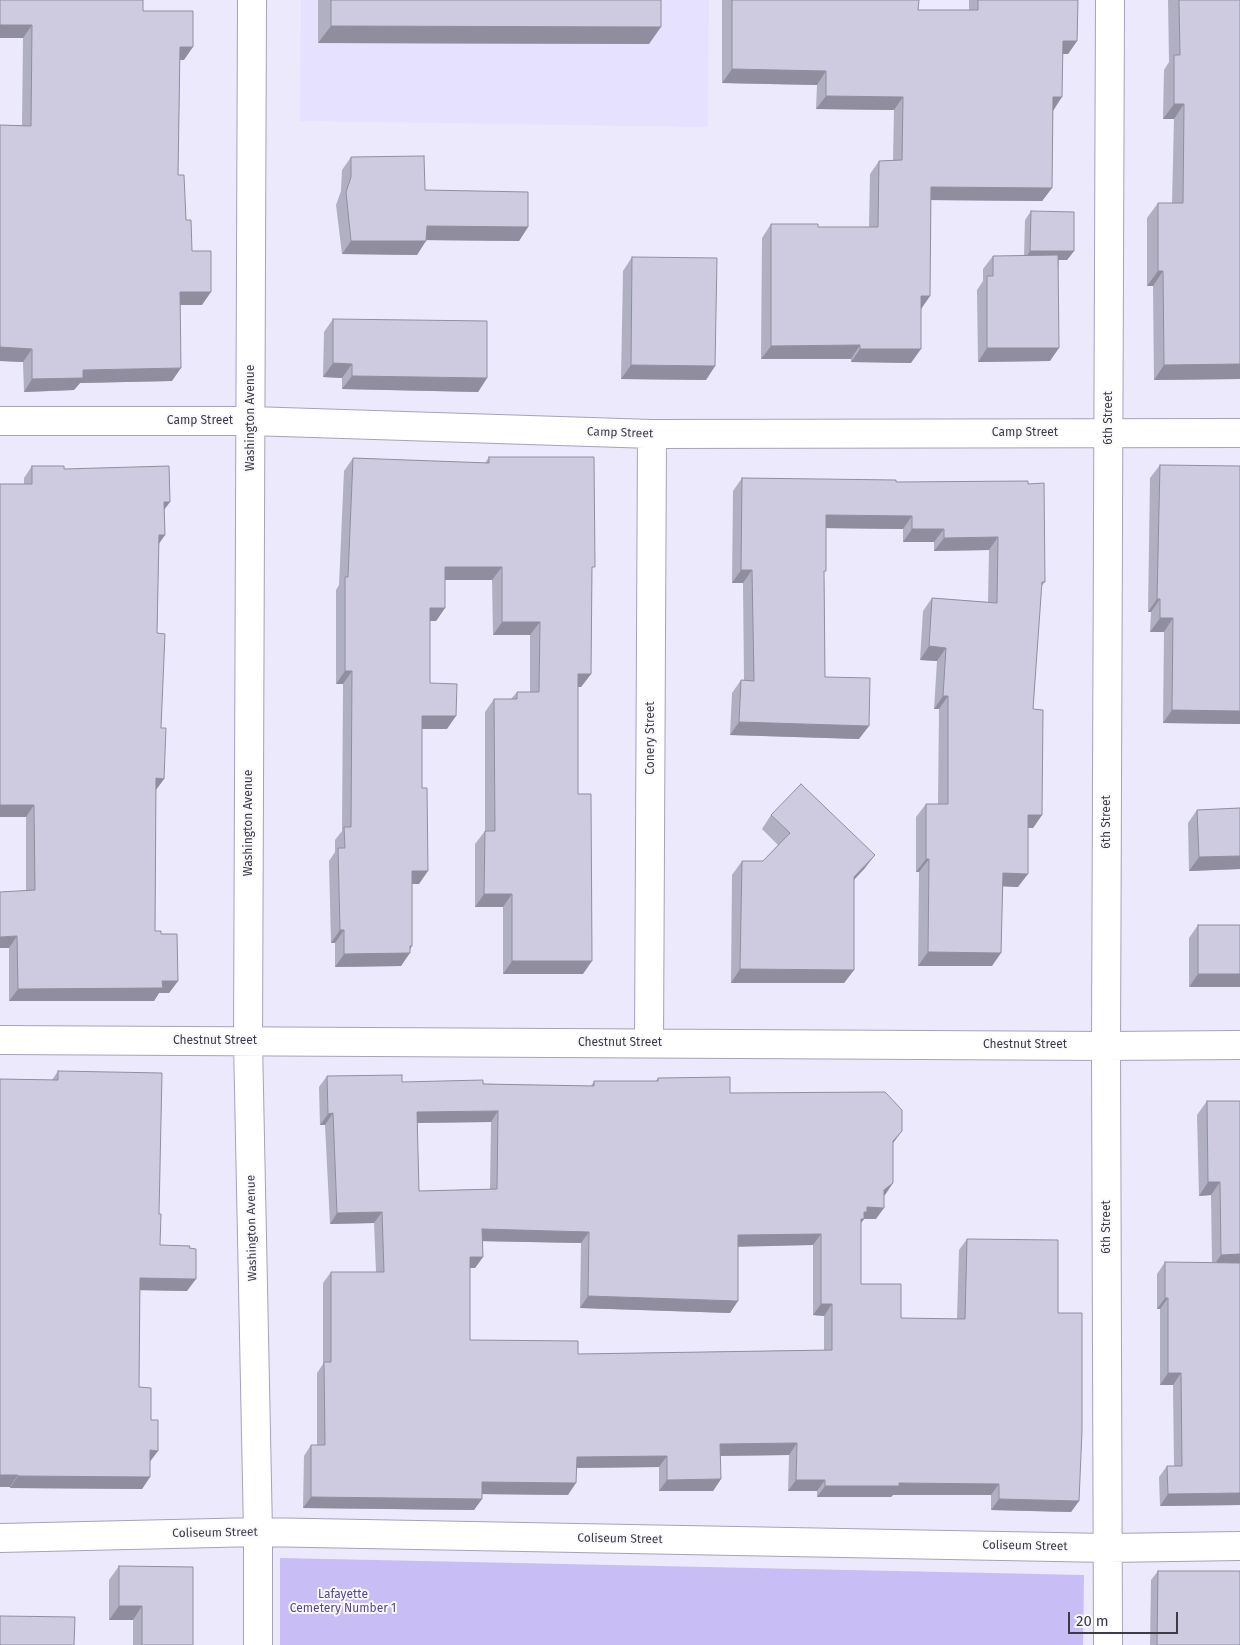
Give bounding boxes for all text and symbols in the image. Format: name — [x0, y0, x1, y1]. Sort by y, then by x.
street label: Washington Avenue — [244, 365, 258, 471]
street label: 6th Street — [1102, 391, 1116, 445]
street label: Camp Street — [167, 414, 233, 428]
street label: Camp Street — [587, 425, 653, 441]
street label: Camp Street — [992, 426, 1058, 440]
street label: Conery Street — [644, 701, 658, 775]
street label: Washington Avenue — [242, 770, 256, 876]
street label: 6th Street — [1100, 795, 1114, 849]
street label: Chestnut Street — [173, 1034, 257, 1048]
street label: Chestnut Street — [578, 1036, 662, 1050]
street label: Chestnut Street — [983, 1038, 1067, 1052]
street label: Washington Avenue — [244, 1175, 260, 1281]
street label: 6th Street — [1100, 1200, 1114, 1254]
street label: Coliseum Street — [172, 1525, 258, 1541]
street label: Coliseum Street — [577, 1531, 663, 1547]
street label: Coliseum Street — [982, 1538, 1068, 1554]
park label: Lafayette Cemetery Number 1 — [290, 1588, 396, 1616]
scale bar — [1070, 1602, 1180, 1634]
text: 20 m — [1076, 1612, 1109, 1630]

